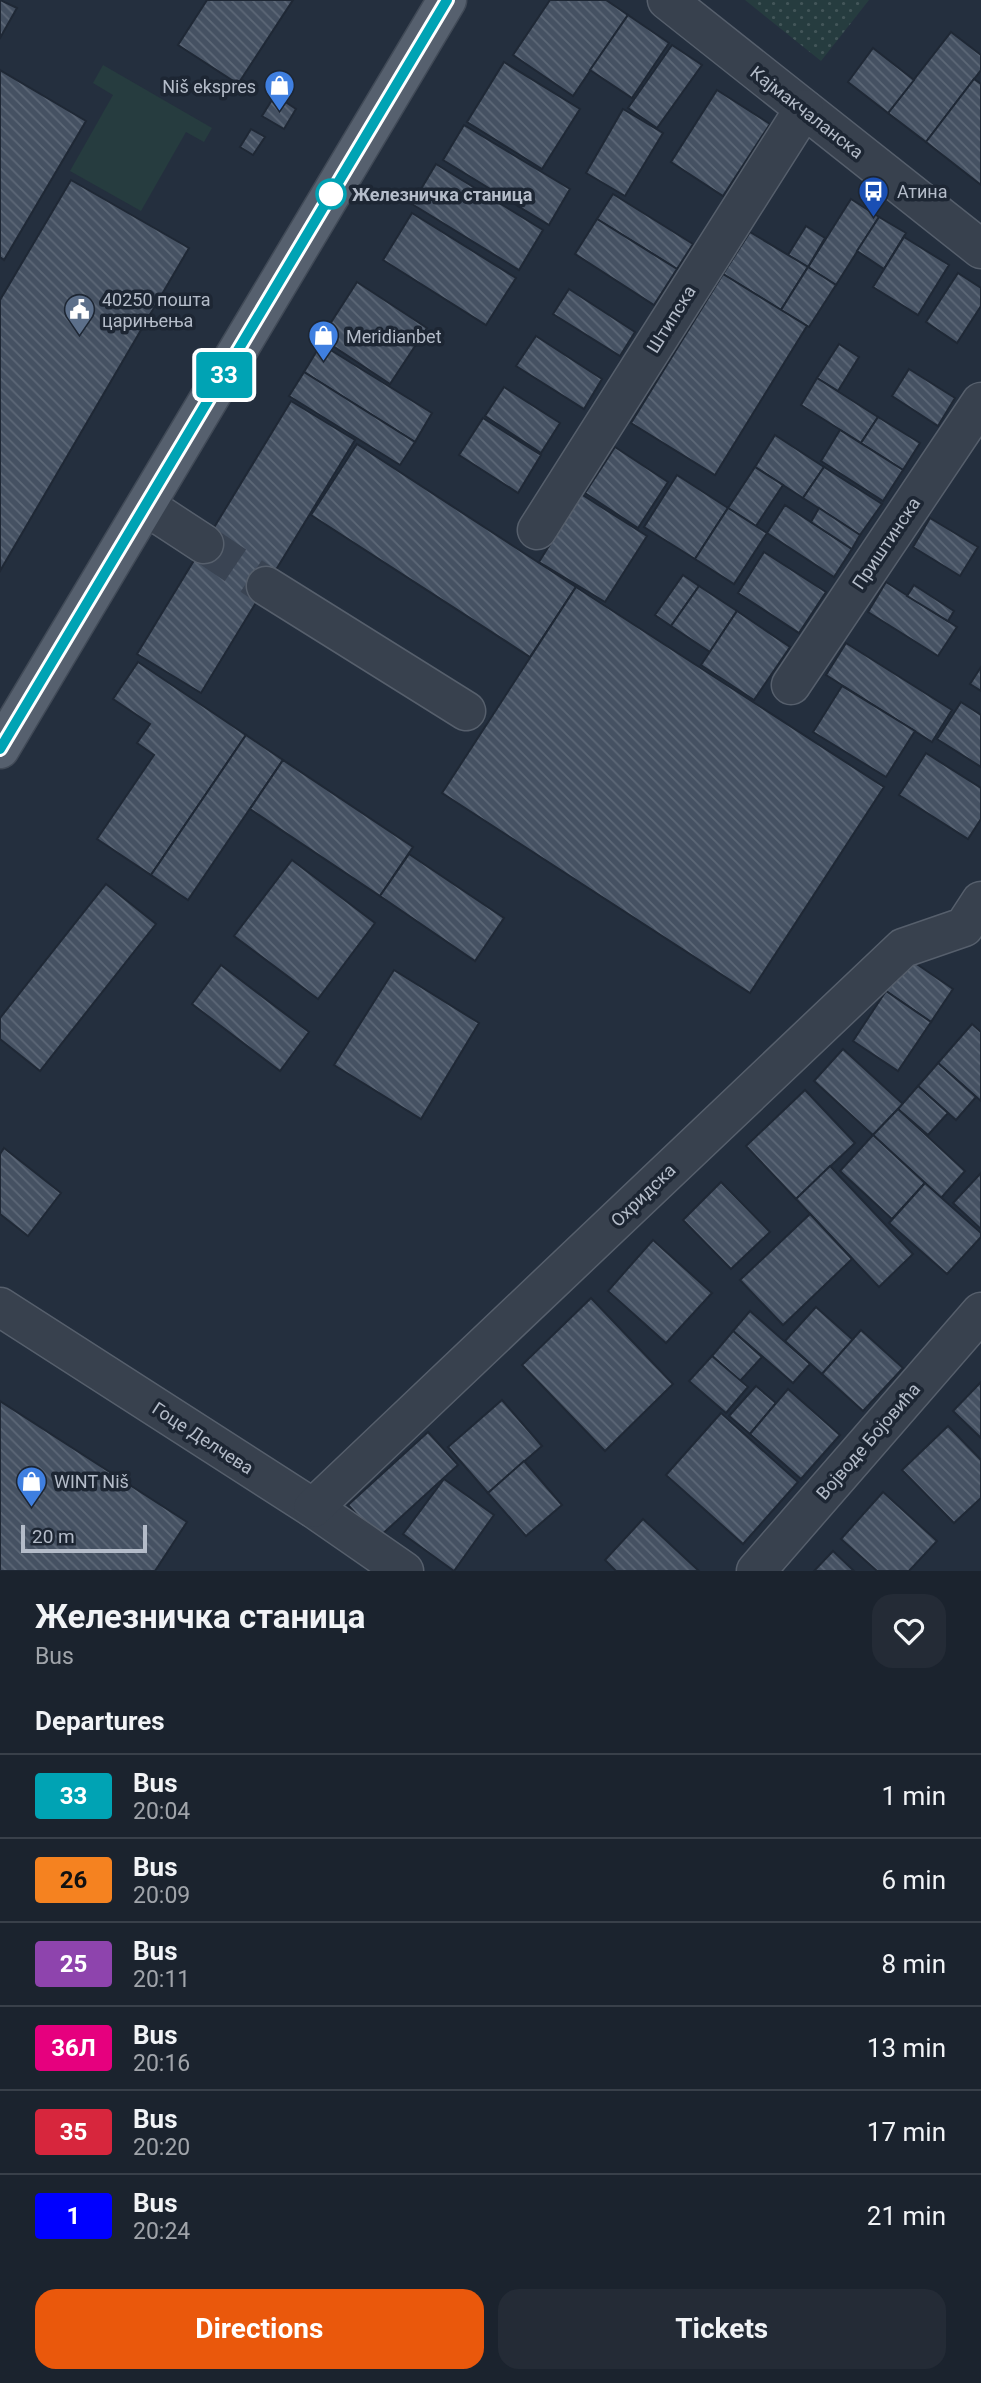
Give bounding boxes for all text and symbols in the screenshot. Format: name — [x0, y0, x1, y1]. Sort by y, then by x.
street label: Кајмакчаланска — [746, 61, 868, 163]
shop icon: Niš ekspres — [262, 69, 296, 113]
place label: Niš ekspres — [162, 76, 256, 97]
bus stop icon: Атина — [857, 174, 891, 218]
marker: Железничка станица — [316, 179, 346, 209]
place label: Атина — [897, 181, 947, 202]
place label: Железничка станица — [352, 184, 533, 205]
street label: Штипска — [642, 281, 700, 357]
place label: 40250 пошта царињења — [102, 289, 211, 331]
public building icon: 40250 пошта царињења — [62, 292, 96, 336]
shop icon: Meridianbet — [306, 319, 340, 363]
place label: Meridianbet — [346, 326, 442, 347]
line badge: 33 — [192, 352, 256, 398]
text: 33 — [210, 361, 238, 389]
street label: Приштинска — [848, 493, 924, 593]
street label: Охридска — [606, 1159, 680, 1231]
street label: Војводе Бојовића — [812, 1378, 924, 1504]
street label: Гоце Делчева — [149, 1398, 257, 1478]
shop icon: WINT Niš — [14, 1464, 48, 1508]
place label: WINT Niš — [54, 1471, 129, 1492]
scale bar — [21, 1522, 147, 1554]
text: 20 m — [32, 1525, 75, 1548]
button: heart — [872, 1594, 946, 1668]
text: Железничка станица — [35, 1597, 366, 1636]
text: Bus — [35, 1643, 74, 1670]
text: Departures — [35, 1706, 165, 1736]
text: Bus — [133, 1768, 178, 1798]
text: 1 min — [881, 1781, 946, 1811]
text: 33 — [60, 1782, 87, 1810]
text: 20:04 — [133, 1798, 190, 1825]
text: Bus — [133, 1852, 178, 1882]
text: 6 min — [881, 1865, 946, 1895]
text: 26 — [60, 1866, 87, 1894]
text: 20:09 — [133, 1882, 190, 1909]
text: Bus — [133, 1936, 178, 1966]
text: 8 min — [881, 1949, 946, 1979]
text: 25 — [60, 1950, 87, 1978]
text: 20:11 — [133, 1966, 190, 1993]
text: Bus — [133, 2020, 178, 2050]
text: 13 min — [867, 2033, 946, 2063]
text: 36Л — [51, 2034, 96, 2062]
text: 20:16 — [133, 2050, 190, 2077]
text: Bus — [133, 2104, 178, 2134]
text: 17 min — [867, 2117, 946, 2147]
text: 35 — [60, 2118, 87, 2146]
text: 20:20 — [133, 2134, 190, 2161]
text: Bus — [133, 2188, 178, 2218]
text: 21 min — [867, 2201, 946, 2231]
text: 1 — [67, 2202, 80, 2230]
text: 20:24 — [133, 2218, 190, 2245]
button: Directions — [35, 2289, 484, 2369]
button: Tickets — [498, 2289, 946, 2369]

